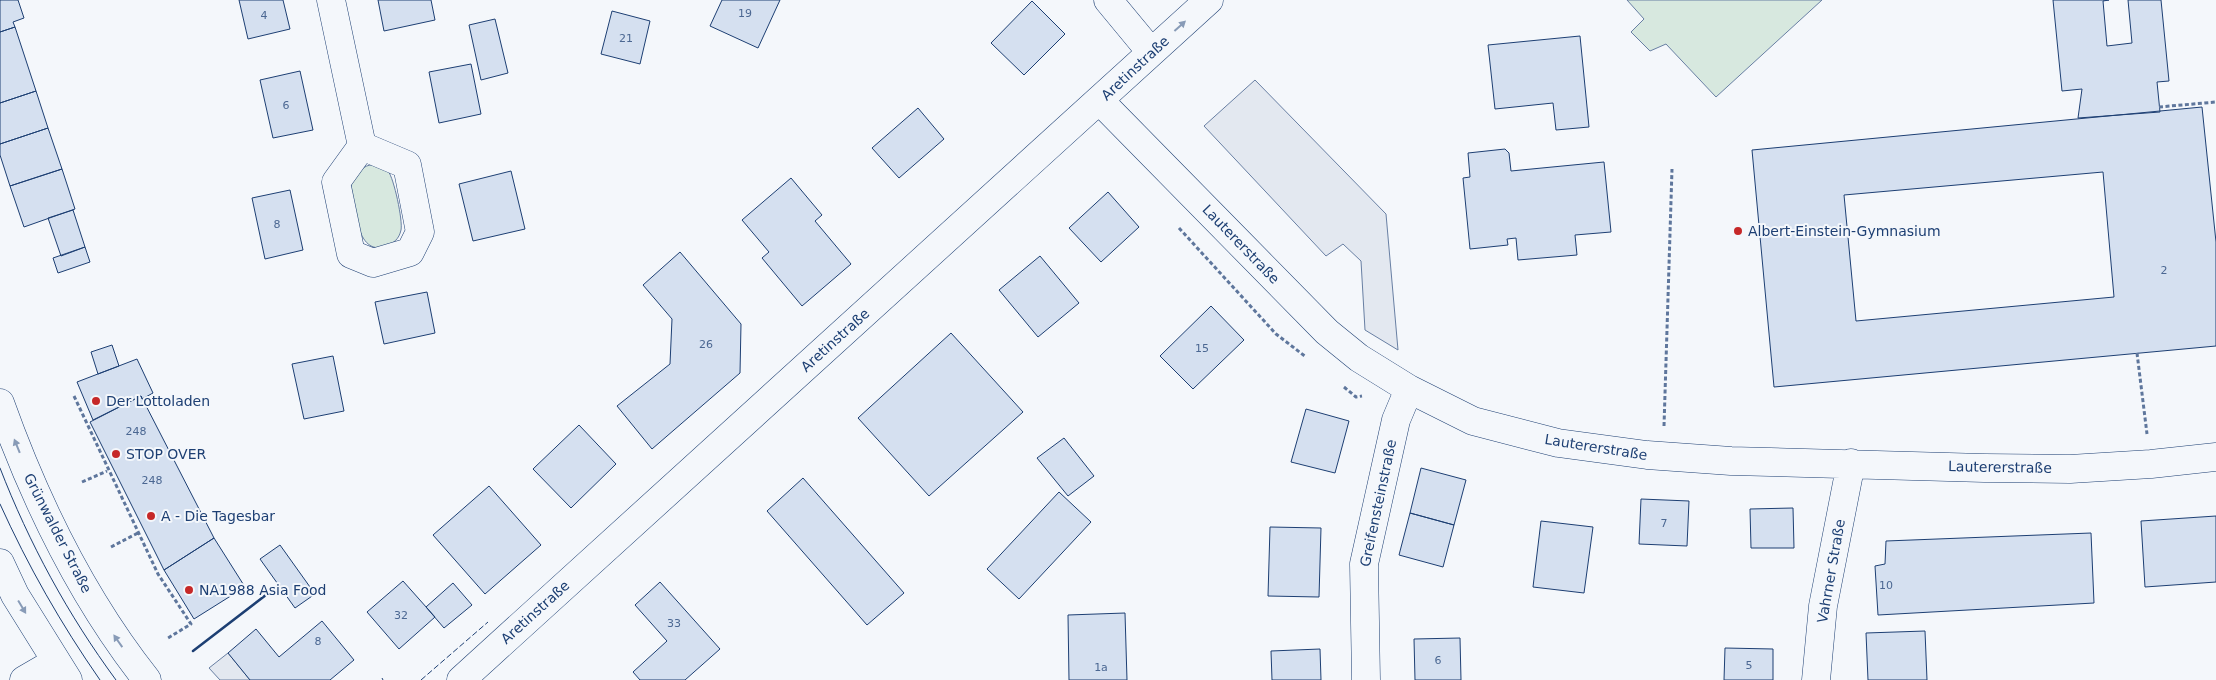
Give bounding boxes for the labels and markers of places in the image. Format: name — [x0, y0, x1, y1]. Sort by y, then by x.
place label: Albert-Einstein-Gymnasium — [1748, 223, 1941, 239]
marker: Albert-Einstein-Gymnasium — [1732, 225, 1744, 237]
place label: Der Lottoladen — [106, 393, 210, 409]
marker: Der Lottoladen — [90, 395, 102, 407]
place label: STOP OVER — [126, 446, 207, 462]
marker: STOP OVER — [110, 448, 122, 460]
place label: A - Die Tagesbar — [161, 508, 275, 524]
marker: A - Die Tagesbar — [145, 510, 157, 522]
place label: NA1988 Asia Food — [199, 582, 327, 598]
marker: NA1988 Asia Food — [183, 584, 195, 596]

